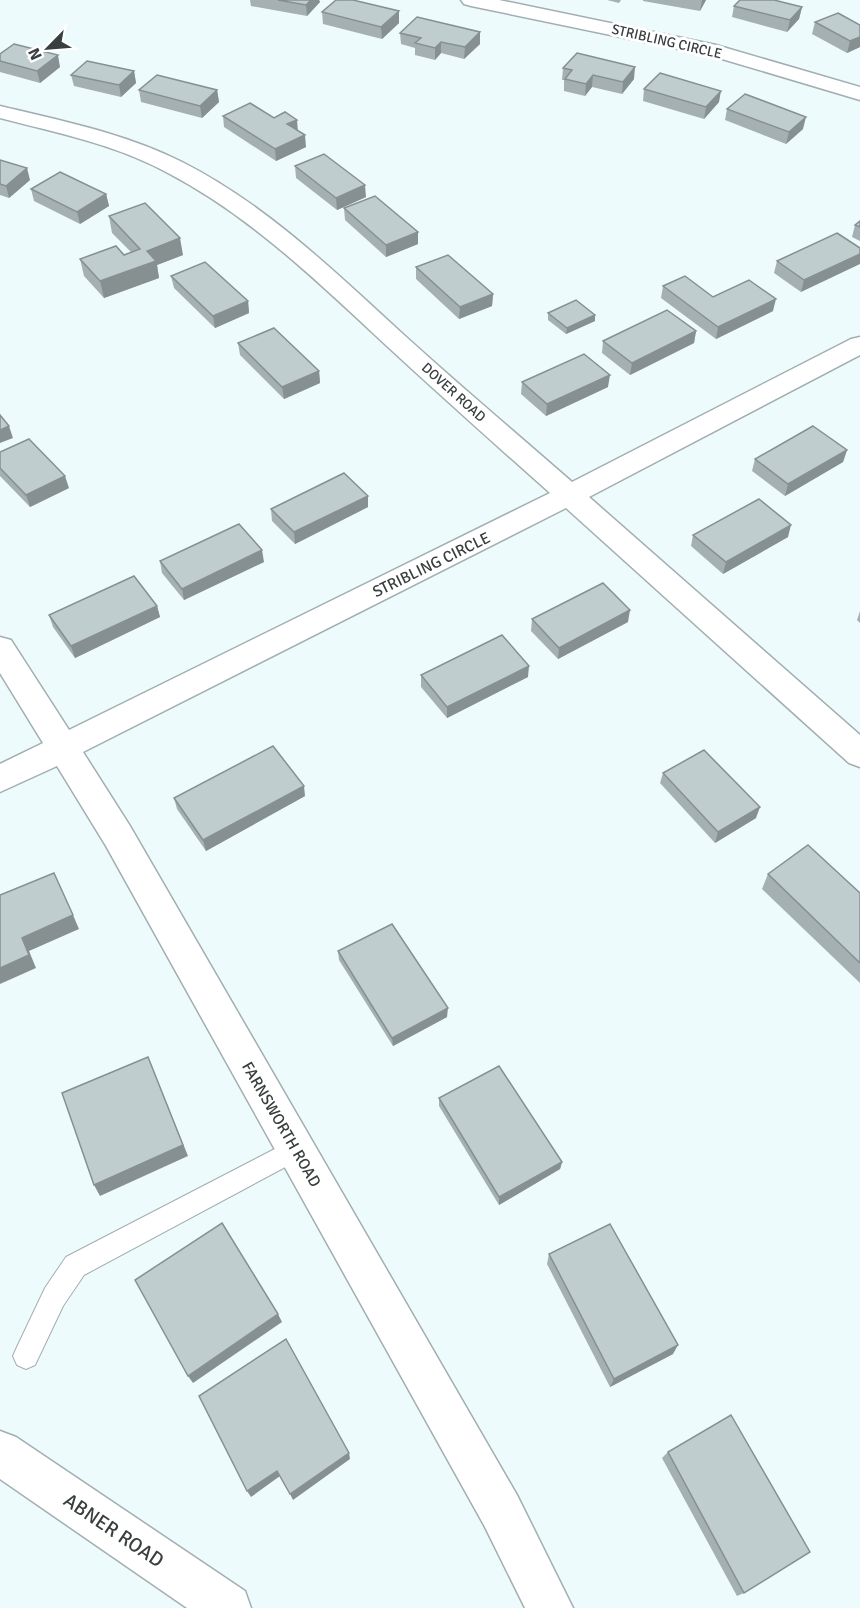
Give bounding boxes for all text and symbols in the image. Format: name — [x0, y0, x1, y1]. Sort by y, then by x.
north arrow — [18, 18, 78, 78]
street label: STRIBLING CIRCLE — [610, 21, 724, 62]
text: N — [24, 45, 47, 63]
street label: DOVER ROAD — [418, 359, 489, 426]
street label: STRIBLING CIRCLE — [369, 528, 494, 602]
street label: FARNSWORTH ROAD — [237, 1058, 325, 1191]
street label: ABNER ROAD — [59, 1488, 169, 1573]

